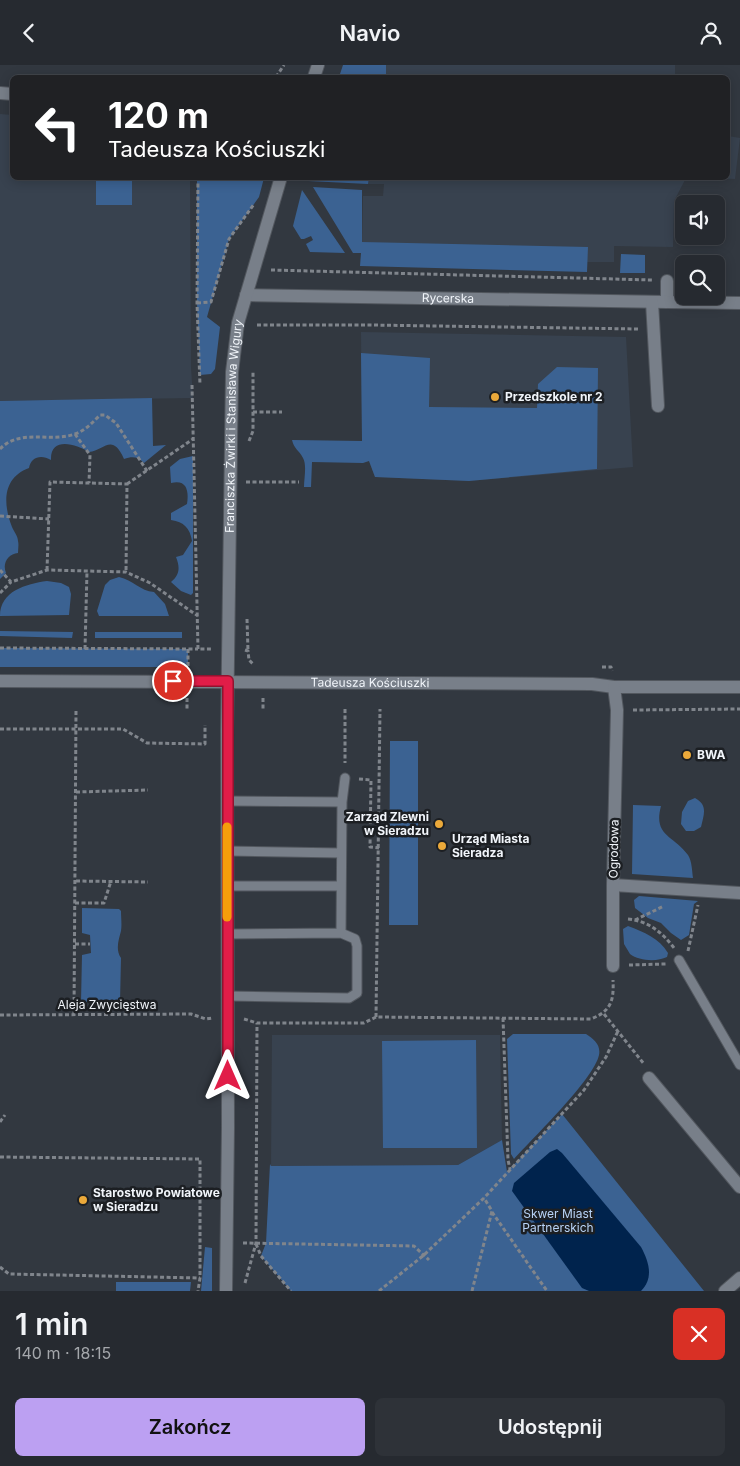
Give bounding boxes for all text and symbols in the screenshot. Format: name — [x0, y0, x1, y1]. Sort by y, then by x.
icon: back — [15, 19, 43, 47]
icon: person — [697, 19, 725, 47]
text: Navio — [339, 20, 401, 46]
text: 120 m — [108, 94, 209, 136]
icon: left — [25, 95, 90, 160]
text: Tadeusza Kościuszki — [108, 136, 325, 162]
map controls — [675, 195, 725, 305]
button: sound — [675, 195, 725, 245]
button: search — [675, 255, 725, 305]
street label: Rycerska — [422, 290, 474, 306]
street label: Franciszka Żwirki i Stanisława Wigury — [222, 317, 246, 533]
place label: Przedszkole nr 2 — [505, 389, 603, 404]
marker: Przedszkole nr 2 — [489, 391, 501, 403]
pin — [152, 660, 194, 702]
icon: arrive — [159, 667, 187, 695]
street label: Tadeusza Kościuszki — [311, 675, 429, 690]
place label: BWA — [697, 747, 726, 762]
marker: BWA — [681, 749, 693, 761]
place label: Zarząd Zlewni w Sieradzu — [346, 809, 429, 838]
marker: Zarząd Zlewni w Sieradzu — [433, 818, 445, 830]
street label: Ogrodowa — [605, 819, 622, 879]
place label: Urząd Miasta Sieradza — [452, 831, 529, 860]
marker: Urząd Miasta Sieradza — [436, 840, 448, 852]
street label: Aleja Zwycięstwa — [58, 997, 156, 1012]
position arrow — [201, 1049, 253, 1101]
place label: Starostwo Powiatowe w Sieradzu — [93, 1185, 220, 1214]
marker: Starostwo Powiatowe w Sieradzu — [77, 1194, 89, 1206]
park label: Skwer Miast Partnerskich — [522, 1206, 594, 1235]
text: 1 min — [15, 1306, 88, 1342]
button: close — [673, 1308, 725, 1360]
text: 140 m · 18:15 — [15, 1343, 111, 1363]
button: Zakończ — [15, 1398, 365, 1456]
button: Udostępnij — [375, 1398, 725, 1456]

